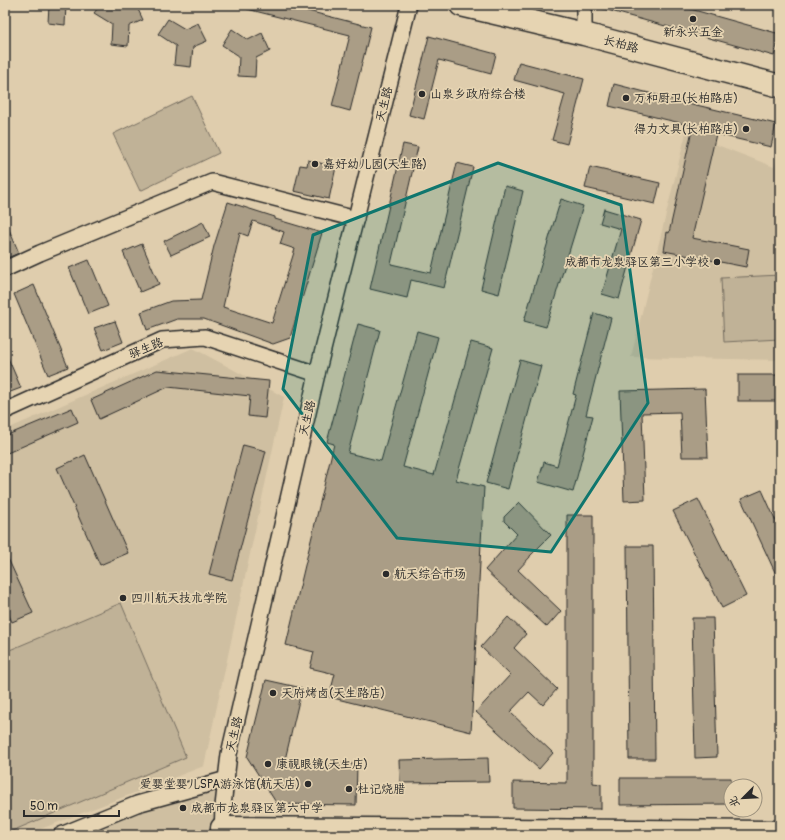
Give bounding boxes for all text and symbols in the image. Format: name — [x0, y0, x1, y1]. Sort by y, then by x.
marker: 新永兴五金 — [688, 14, 698, 24]
place label: 新永兴五金 — [663, 25, 723, 40]
street label: 长柏路 — [602, 33, 640, 56]
street label: 天生路 — [373, 85, 396, 123]
place label: 山泉乡政府综合楼 — [430, 87, 526, 102]
marker: 山泉乡政府综合楼 — [417, 89, 427, 99]
place label: 万和厨卫(长柏路店) — [634, 91, 738, 106]
marker: 万和厨卫(长柏路店) — [621, 93, 631, 103]
place label: 得力文具(长柏路店) — [634, 122, 738, 137]
marker: 得力文具(长柏路店) — [741, 124, 751, 134]
place label: 嘉好幼儿园(天生路) — [323, 157, 427, 172]
marker: 嘉好幼儿园(天生路) — [310, 159, 320, 169]
place label: 成都市龙泉驿区第三小学校 — [565, 255, 709, 270]
marker: 成都市龙泉驿区第三小学校 — [712, 257, 722, 267]
street label: 驿生路 — [127, 335, 166, 362]
street label: 天生路 — [296, 399, 319, 437]
place label: 航天综合市场 — [394, 567, 466, 582]
marker: 航天综合市场 — [381, 569, 391, 579]
place label: 四川航天技术学院 — [131, 591, 227, 606]
marker: 四川航天技术学院 — [118, 593, 128, 603]
place label: 天府烤卤(天生路店) — [281, 686, 385, 701]
marker: 天府烤卤(天生路店) — [268, 688, 278, 698]
street label: 天生路 — [223, 715, 246, 753]
place label: 康视眼镜(天生店) — [276, 757, 368, 772]
marker: 康视眼镜(天生店) — [263, 759, 273, 769]
place label: 爱婴堂婴儿SPA游泳馆(航天店) — [140, 777, 300, 792]
north arrow — [723, 778, 763, 818]
marker: 爱婴堂婴儿SPA游泳馆(航天店) — [303, 779, 313, 789]
place label: 杜记烧腊 — [357, 782, 405, 797]
marker: 杜记烧腊 — [344, 784, 354, 794]
scale bar — [24, 792, 119, 818]
text: 北 — [726, 794, 742, 810]
text: 50 m — [30, 799, 58, 814]
place label: 成都市龙泉驿区第六中学 — [191, 801, 323, 816]
marker: 成都市龙泉驿区第六中学 — [178, 803, 188, 813]

